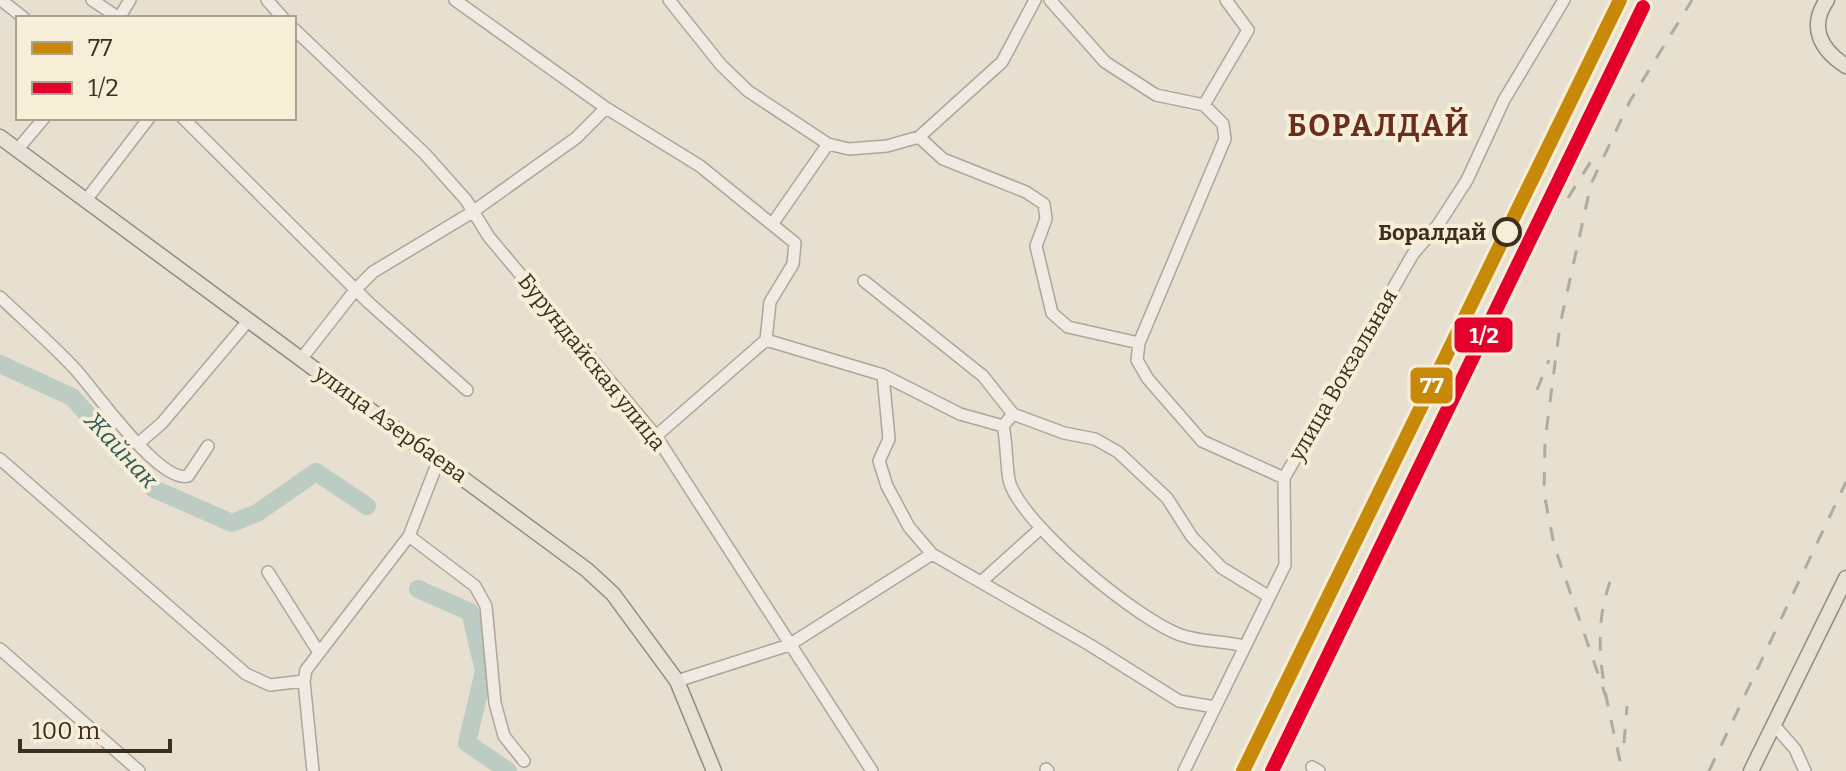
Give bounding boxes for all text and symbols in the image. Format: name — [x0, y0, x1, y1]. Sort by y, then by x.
legend — [16, 16, 296, 120]
text: 77 — [88, 34, 112, 62]
text: 1/2 — [88, 74, 118, 102]
district label: БОРАЛДАЙ — [1288, 106, 1470, 144]
marker: Боралдай — [1493, 218, 1521, 246]
place label: Боралдай — [1378, 219, 1486, 246]
street label: Бурундайская улица — [512, 268, 672, 456]
street label: улица Вокзальная — [1282, 284, 1403, 467]
line badge: 1/2 — [1453, 316, 1514, 354]
text: 1/2 — [1469, 322, 1499, 349]
street label: улица Азербаева — [309, 359, 473, 488]
line badge: 77 — [1409, 366, 1454, 405]
text: 77 — [1420, 372, 1444, 399]
water label: Жайнак — [78, 405, 164, 494]
scale bar — [20, 703, 170, 753]
text: 100 m — [32, 717, 100, 745]

